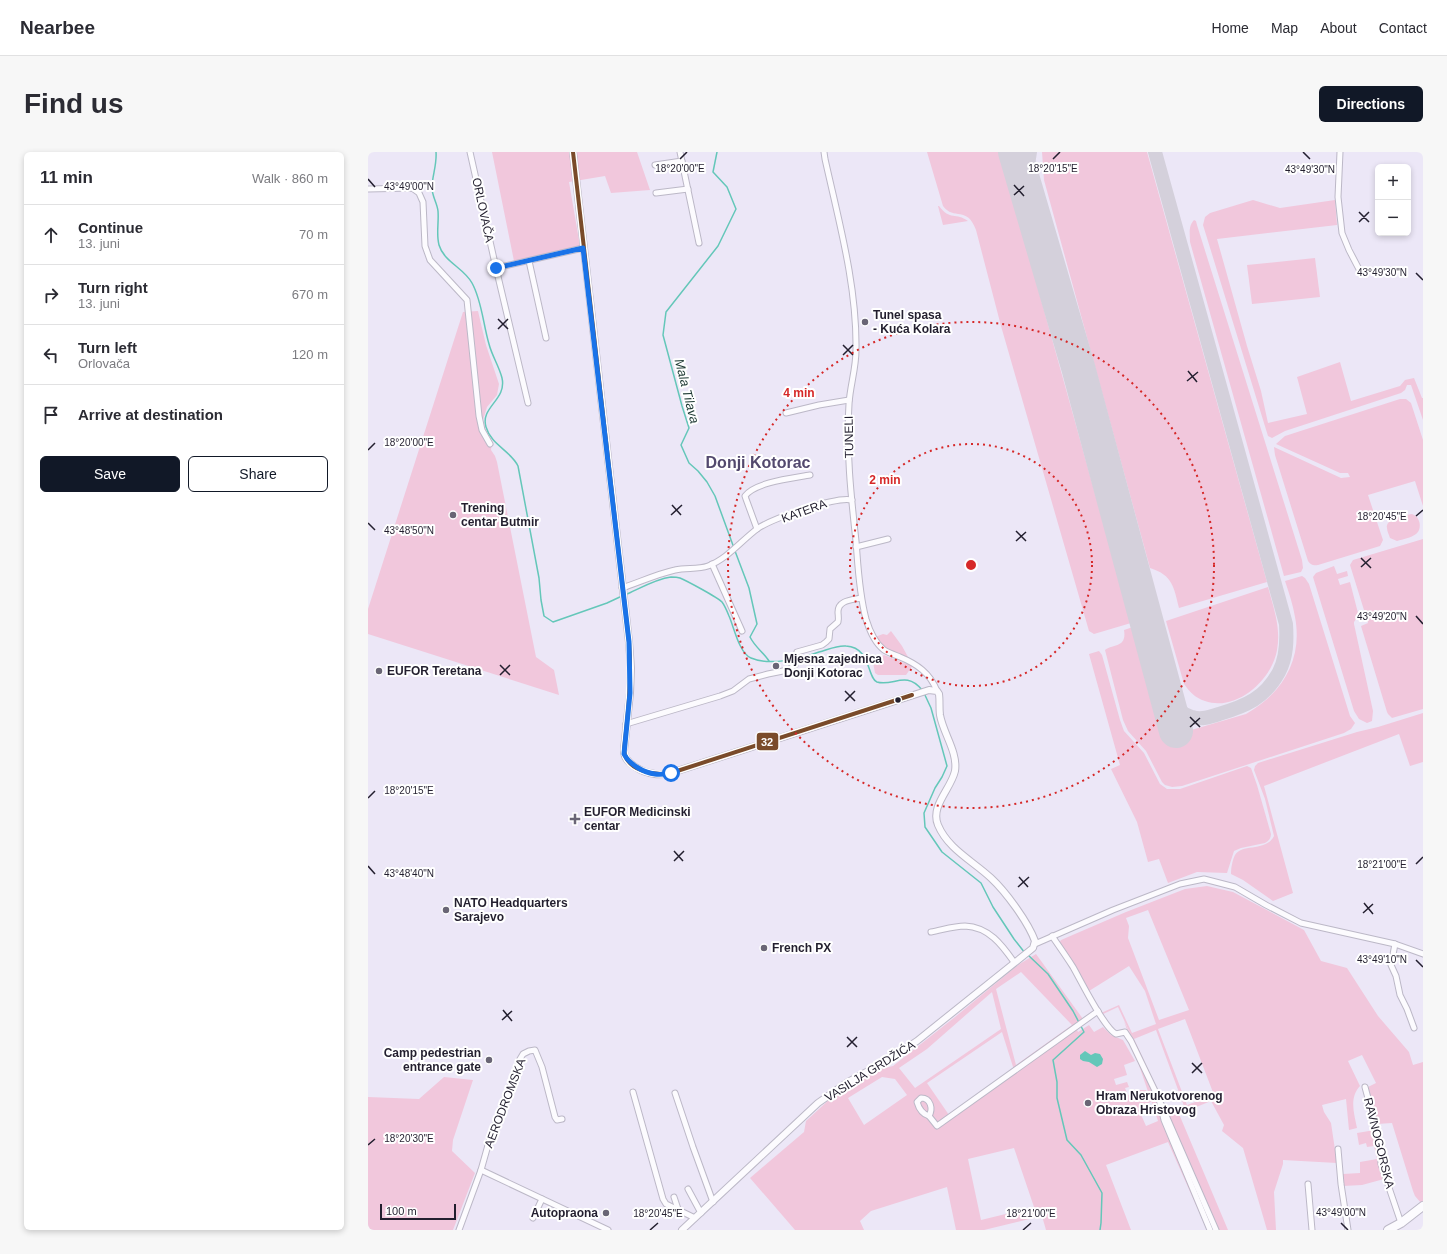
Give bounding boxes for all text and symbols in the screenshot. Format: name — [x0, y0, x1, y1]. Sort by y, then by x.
text: Nearbee — [20, 17, 95, 38]
text: Home — [1212, 20, 1249, 36]
text: Map — [1271, 20, 1298, 36]
text: About — [1320, 20, 1357, 36]
text: Contact — [1379, 20, 1427, 36]
button: Directions — [1319, 86, 1423, 122]
text: Find us — [24, 88, 124, 119]
text: 18°20'00"E — [655, 163, 705, 174]
text: 18°20'15"E — [1028, 163, 1078, 174]
text: 43°49'30"N — [1285, 164, 1335, 175]
map controls — [1375, 164, 1411, 236]
button: + — [1375, 164, 1411, 200]
text: 11 min — [40, 168, 93, 187]
text: Walk · 860 m — [252, 171, 328, 186]
street label: ORLOVAČA — [469, 176, 498, 244]
text: 43°49'00"N — [384, 181, 434, 192]
button: − — [1375, 200, 1411, 236]
text: Continue — [78, 219, 143, 236]
icon: ahead — [40, 224, 62, 246]
text: 70 m — [299, 227, 328, 242]
text: 13. juni — [78, 236, 120, 251]
route end — [487, 259, 505, 277]
text: 43°49'30"N — [1357, 267, 1407, 278]
text: Turn right — [78, 279, 148, 296]
icon: right — [40, 284, 62, 306]
text: 670 m — [292, 287, 328, 302]
text: 13. juni — [78, 296, 120, 311]
place label: Tunel spasa - Kuća Kolara — [873, 308, 951, 336]
marker: Tunel spasa - Kuća Kolara — [860, 317, 870, 327]
text: Turn left — [78, 339, 137, 356]
icon: left — [40, 344, 62, 366]
text: 120 m — [292, 347, 328, 362]
text: Orlovača — [78, 356, 130, 371]
water label: Mala Tilava — [672, 357, 702, 425]
text: 4 min — [783, 386, 815, 400]
icon: arrive — [40, 404, 62, 426]
text: Arrive at destination — [78, 406, 223, 423]
street label: TUNELI — [842, 416, 856, 458]
text: 18°20'00"E — [384, 437, 434, 448]
district label: Donji Kotorac — [706, 454, 811, 471]
button: Save — [40, 456, 180, 492]
button: Share — [188, 456, 328, 492]
text: 2 min — [869, 473, 901, 487]
street label: KATERA — [779, 496, 829, 526]
place label: Trening centar Butmir — [461, 501, 539, 529]
marker: Trening centar Butmir — [448, 510, 458, 520]
text: 18°20'45"E — [1357, 511, 1407, 522]
text: 43°48'50"N — [384, 525, 434, 536]
centre of rings — [964, 558, 978, 572]
text: 43°49'20"N — [1357, 611, 1407, 622]
place label: Mjesna zajednica Donji Kotorac — [784, 652, 882, 680]
marker: Mjesna zajednica Donji Kotorac — [771, 661, 781, 671]
place label: EUFOR Teretana — [387, 664, 482, 678]
marker: EUFOR Teretana — [374, 666, 384, 676]
unlabelled marker — [893, 695, 903, 705]
line badge: 32 — [756, 732, 779, 751]
text: 32 — [761, 736, 773, 748]
route start — [662, 764, 680, 782]
text: 18°20'15"E — [384, 785, 434, 796]
place label: EUFOR Medicinski centar — [584, 805, 691, 833]
marker: EUFOR Medicinski centar — [569, 813, 581, 825]
text: 18°21'00"E — [1357, 859, 1407, 870]
text: 43°48'40"N — [384, 868, 434, 879]
place label: NATO Headquarters Sarajevo — [454, 896, 568, 924]
marker: NATO Headquarters Sarajevo — [441, 905, 451, 915]
place label: French PX — [772, 941, 831, 955]
marker: French PX — [759, 943, 769, 953]
text: 43°49'10"N — [1357, 954, 1407, 965]
street label: VASILJA GRDŽIĆA — [822, 1037, 918, 1104]
place label: Camp pedestrian entrance gate — [384, 1046, 481, 1074]
marker: Camp pedestrian entrance gate — [484, 1055, 494, 1065]
street label: AERODROMSKA — [481, 1056, 529, 1150]
place label: Hram Nerukotvorenog Obraza Hristovog — [1096, 1089, 1223, 1117]
street label: RAVNOGORSKA — [1361, 1096, 1397, 1190]
marker: Hram Nerukotvorenog Obraza Hristovog — [1083, 1098, 1093, 1108]
text: 18°20'30"E — [384, 1133, 434, 1144]
scale bar — [380, 1202, 456, 1221]
text: 100 m — [386, 1205, 417, 1217]
place label: Autopraona — [531, 1206, 598, 1220]
text: 43°49'00"N — [1316, 1207, 1366, 1218]
marker: Autopraona — [601, 1208, 611, 1218]
text: 18°20'45"E — [633, 1208, 683, 1219]
text: 18°21'00"E — [1006, 1208, 1056, 1219]

